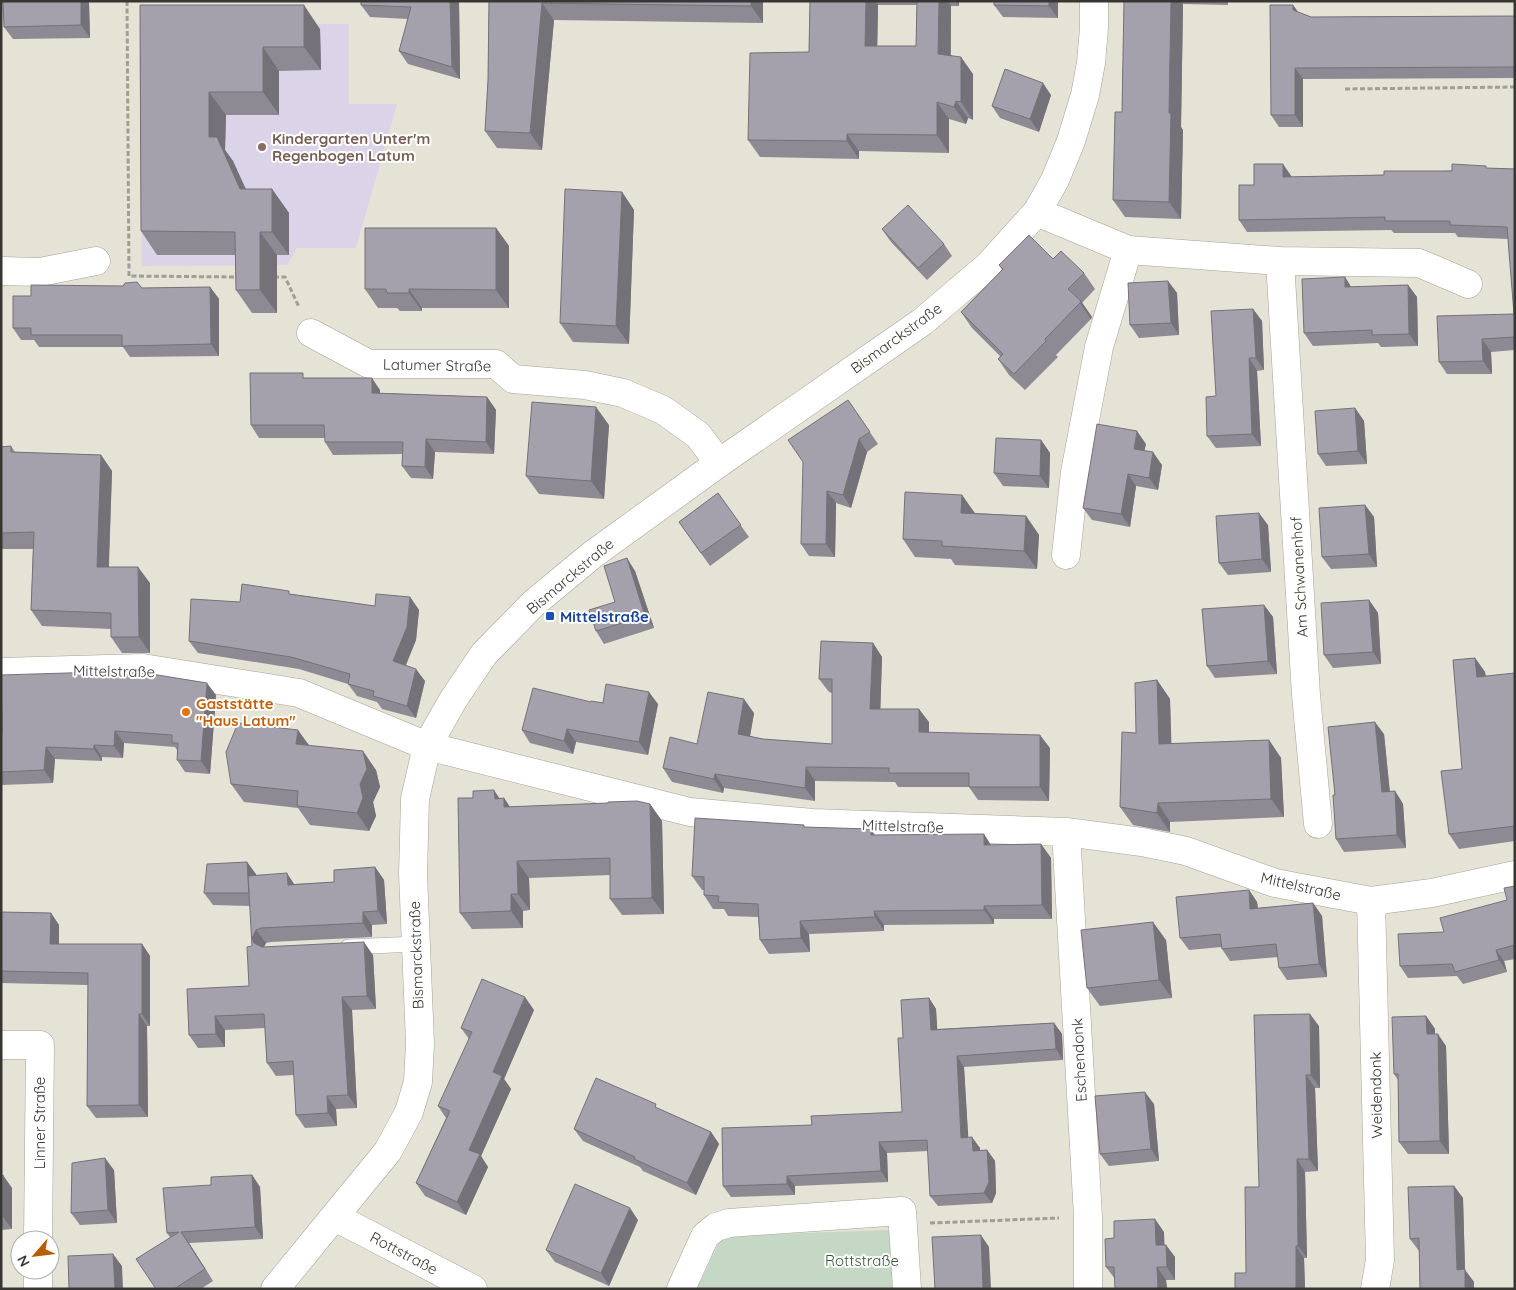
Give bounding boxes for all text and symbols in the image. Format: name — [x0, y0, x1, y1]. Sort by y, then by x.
place label: Kindergarten Unter'm Regenbogen Latum — [272, 129, 430, 165]
marker: Kindergarten Unter'm Regenbogen Latum — [256, 141, 268, 153]
street label: Bismarckstraße — [847, 298, 945, 378]
street label: Latumer Straße — [383, 355, 491, 375]
street label: Am Schwanenhof — [1286, 515, 1312, 638]
street label: Bismarckstraße — [522, 534, 618, 618]
place label: Mittelstraße — [560, 607, 649, 626]
marker: Mittelstraße — [544, 610, 556, 622]
street label: Mittelstraße — [73, 661, 155, 681]
place label: Gaststätte "Haus Latum" — [196, 694, 296, 730]
marker: Gaststätte "Haus Latum" — [180, 706, 192, 718]
street label: Mittelstraße — [862, 815, 944, 837]
street label: Mittelstraße — [1259, 868, 1343, 904]
street label: Bismarckstraße — [405, 901, 427, 1009]
street label: Eschendonk — [1067, 1018, 1091, 1102]
street label: Weidendonk — [1366, 1051, 1386, 1139]
street label: Linner Straße — [30, 1077, 49, 1169]
street label: Rottstraße — [367, 1227, 441, 1279]
north arrow — [10, 1230, 60, 1280]
park label: Rottstraße — [825, 1251, 899, 1270]
text: N — [13, 1252, 34, 1270]

